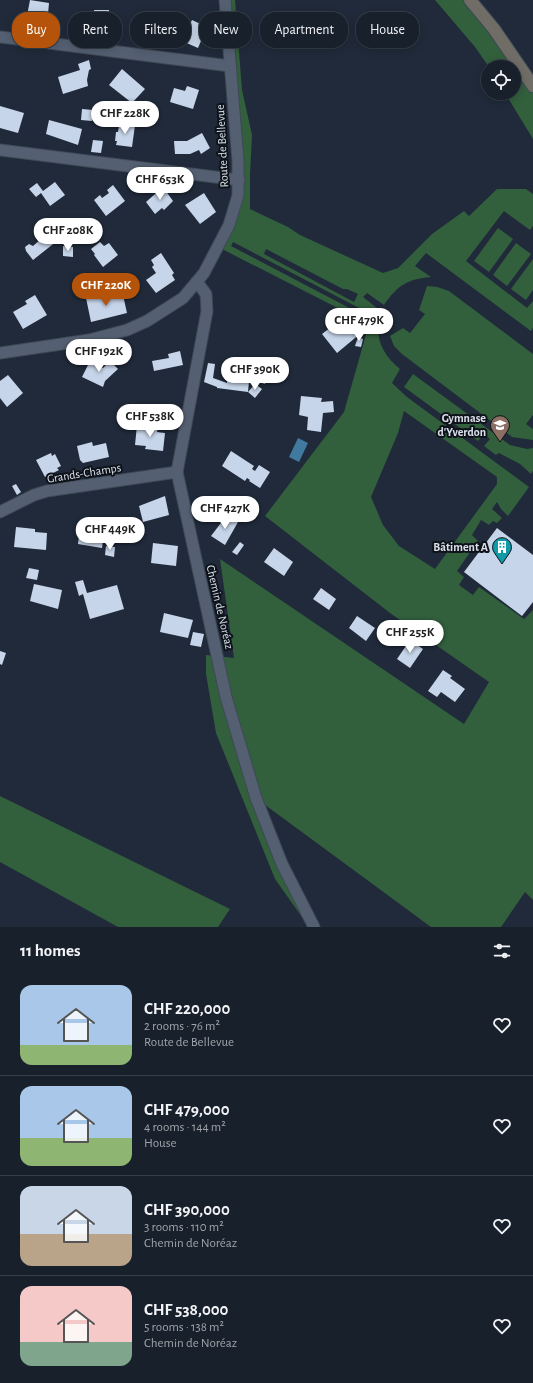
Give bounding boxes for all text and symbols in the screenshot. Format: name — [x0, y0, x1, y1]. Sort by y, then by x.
chip: Buy — [12, 12, 60, 48]
chip: Rent — [68, 12, 122, 48]
chip: Filters — [130, 12, 191, 48]
chip: New — [199, 12, 252, 48]
chip: Apartment — [260, 12, 348, 48]
chip: House — [356, 12, 419, 48]
map controls — [481, 60, 521, 100]
button: locate — [481, 60, 521, 100]
pin: CHF 228K — [84, 101, 166, 135]
street label: Route de Bellevue — [214, 104, 230, 188]
text: CHF 228K — [100, 107, 150, 120]
pin: CHF 653K — [119, 167, 201, 201]
text: CHF 653K — [136, 173, 184, 186]
pin: CHF 208K — [27, 218, 109, 252]
text: CHF 208K — [43, 224, 93, 237]
pin: CHF 220K — [65, 273, 147, 307]
text: CHF 220K — [81, 279, 131, 292]
pin: CHF 479K — [318, 308, 400, 342]
text: CHF 479K — [334, 314, 384, 327]
pin: CHF 192K — [58, 339, 140, 373]
text: CHF 192K — [75, 345, 123, 358]
pin: CHF 390K — [214, 357, 296, 391]
text: CHF 390K — [230, 363, 280, 376]
pin: CHF 538K — [109, 404, 191, 438]
text: CHF 538K — [126, 410, 174, 423]
place label: Gymnase d'Yverdon — [437, 412, 486, 438]
school or university icon: Gymnase d'Yverdon — [489, 414, 511, 442]
street label: Grands-Champs — [46, 461, 122, 485]
pin: CHF 427K — [184, 496, 266, 530]
text: CHF 427K — [200, 502, 250, 515]
pin: CHF 449K — [69, 517, 151, 551]
text: CHF 449K — [85, 523, 135, 536]
building icon: Bâtiment A — [491, 536, 513, 564]
place label: Bâtiment A — [433, 541, 489, 553]
street label: Chemin de Noréaz — [204, 564, 236, 650]
pin: CHF 255K — [369, 620, 451, 654]
text: CHF 255K — [386, 626, 434, 639]
icon: filters — [491, 940, 513, 962]
text: 11 homes — [20, 942, 80, 959]
text: CHF 220,000 — [144, 1000, 230, 1017]
icon: home — [52, 1001, 100, 1049]
icon: heart — [491, 1014, 513, 1036]
text: 2 rooms · 76 m² — [144, 1020, 220, 1033]
text: Route de Bellevue — [144, 1036, 234, 1049]
text: CHF 479,000 — [144, 1101, 230, 1118]
icon: home — [52, 1102, 100, 1150]
icon: heart — [491, 1115, 513, 1137]
text: 4 rooms · 144 m² — [144, 1121, 226, 1134]
text: House — [144, 1137, 176, 1150]
text: CHF 390,000 — [144, 1201, 230, 1218]
icon: home — [52, 1202, 100, 1250]
icon: heart — [491, 1215, 513, 1237]
text: 3 rooms · 110 m² — [144, 1221, 224, 1234]
text: Chemin de Noréaz — [144, 1237, 237, 1250]
text: CHF 538,000 — [144, 1301, 228, 1318]
icon: home — [52, 1302, 100, 1350]
icon: heart — [491, 1315, 513, 1337]
text: 5 rooms · 138 m² — [144, 1321, 224, 1334]
text: Chemin de Noréaz — [144, 1337, 237, 1350]

